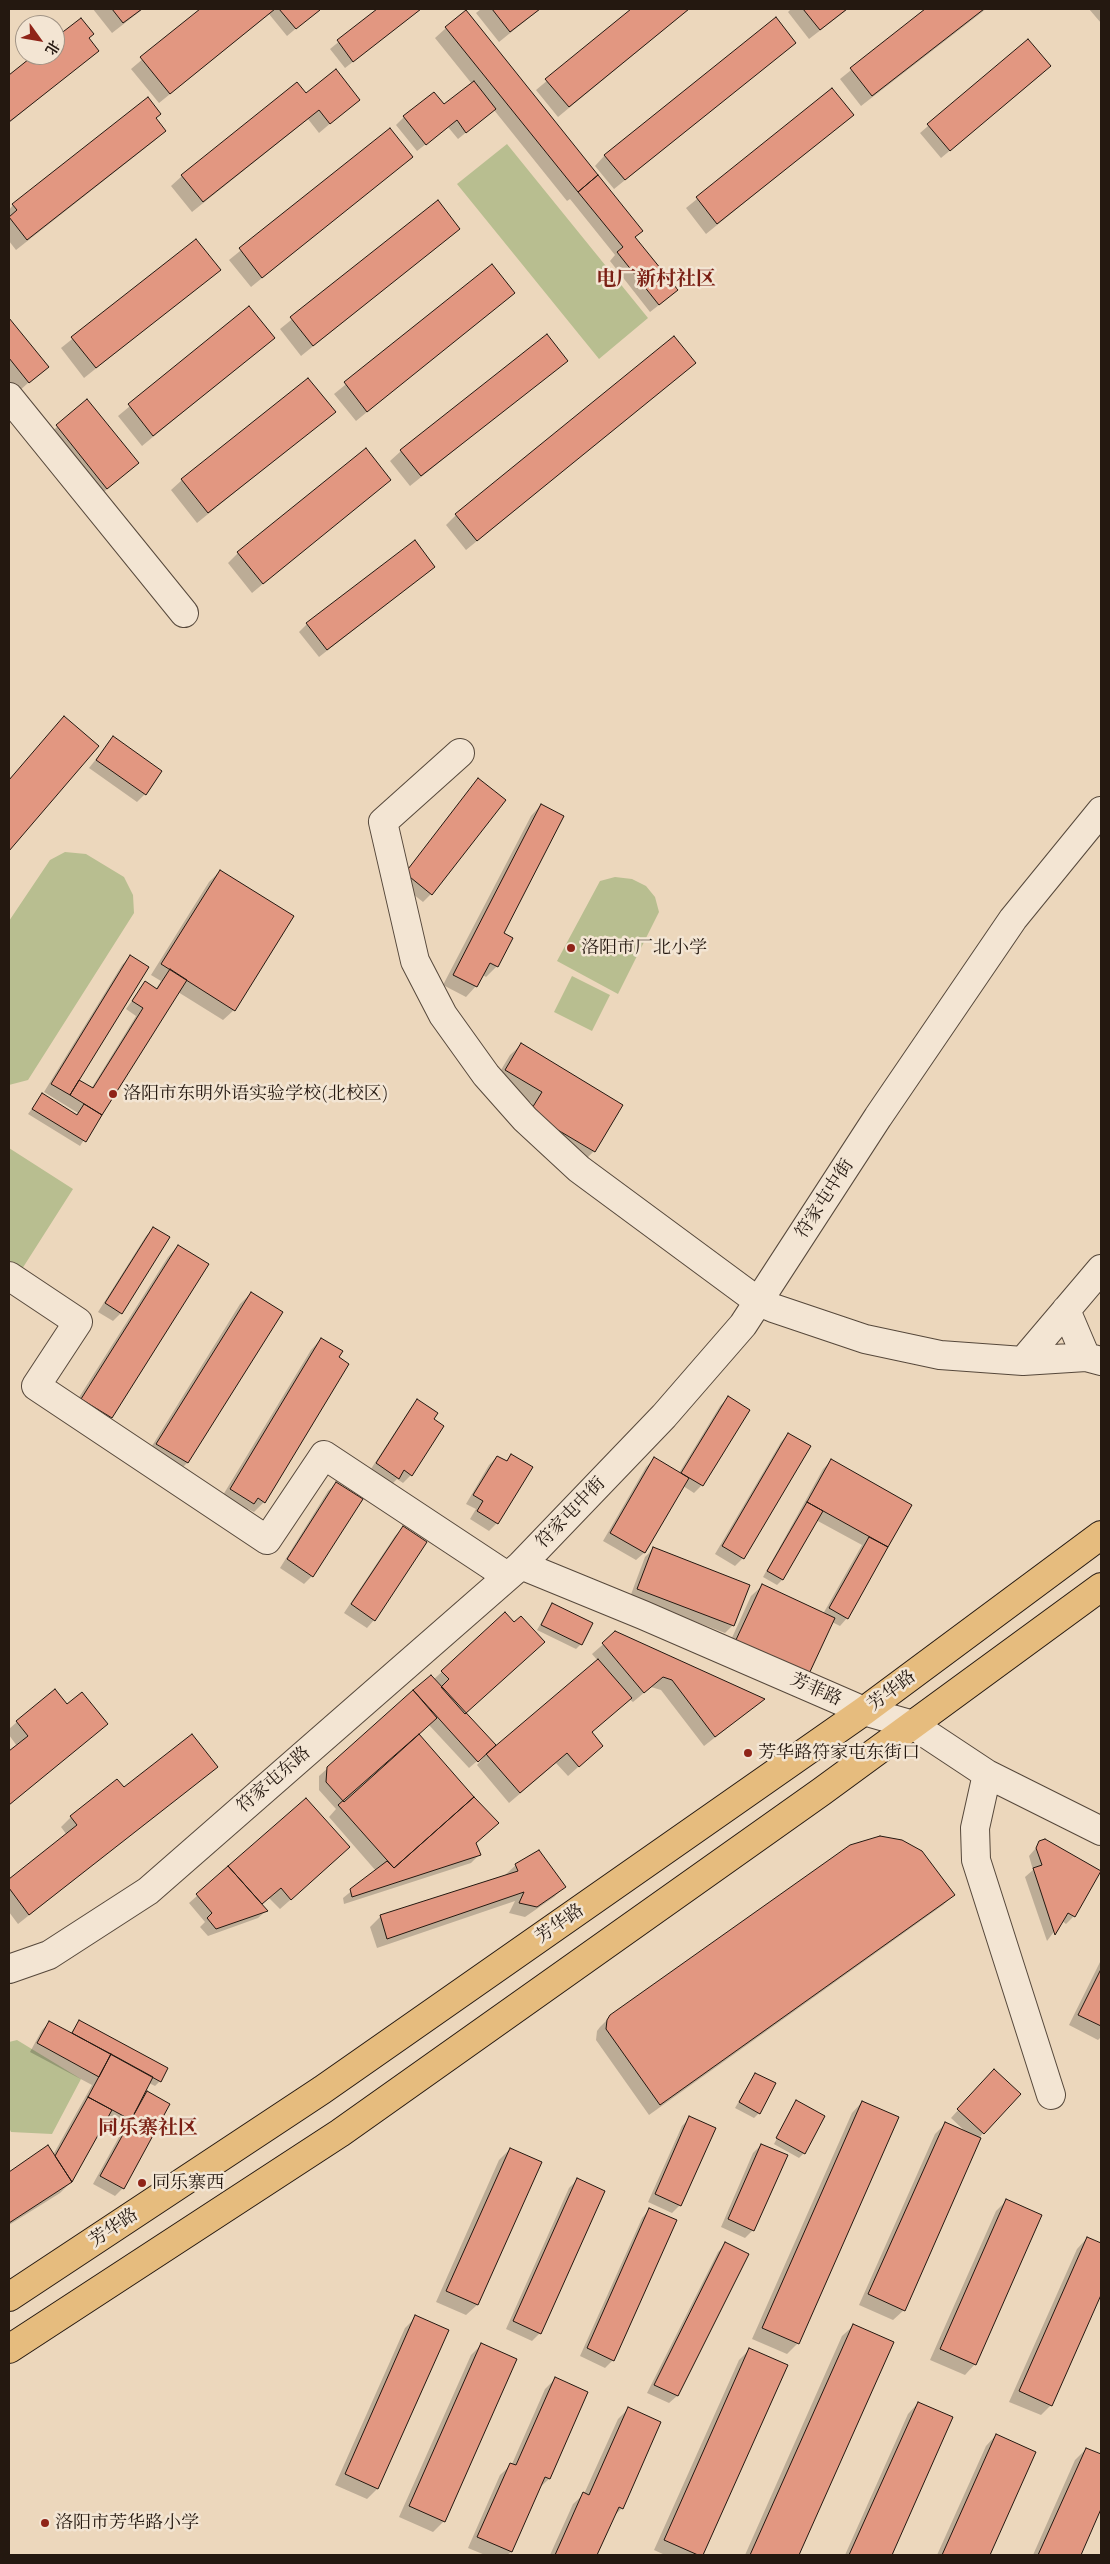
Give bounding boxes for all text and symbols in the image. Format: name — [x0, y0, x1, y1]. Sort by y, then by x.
north arrow — [15, 15, 65, 65]
text: 北 — [42, 38, 62, 57]
district label: 电厂新村社区 — [596, 268, 716, 292]
place label: 洛阳市厂北小学 — [581, 937, 707, 959]
marker: 洛阳市厂北小学 — [565, 942, 577, 954]
place label: 洛阳市东明外语实验学校(北校区) — [123, 1083, 388, 1105]
marker: 洛阳市东明外语实验学校(北校区) — [107, 1088, 119, 1100]
street label: 符家屯中街 — [791, 1155, 859, 1243]
street label: 符家屯中街 — [532, 1473, 610, 1553]
street label: 芳华路 — [864, 1666, 920, 1716]
street label: 芳菲路 — [787, 1669, 845, 1711]
street label: 符家屯东路 — [233, 1742, 315, 1818]
place label: 芳华路符家屯东街口 — [758, 1742, 920, 1764]
marker: 芳华路符家屯东街口 — [742, 1747, 754, 1759]
street label: 芳华路 — [532, 1900, 588, 1948]
district label: 同乐寨社区 — [98, 2117, 198, 2141]
place label: 同乐寨西 — [152, 2172, 224, 2194]
marker: 同乐寨西 — [136, 2177, 148, 2189]
street label: 芳华路 — [86, 2204, 142, 2252]
place label: 洛阳市芳华路小学 — [55, 2512, 199, 2534]
marker: 洛阳市芳华路小学 — [39, 2517, 51, 2529]

